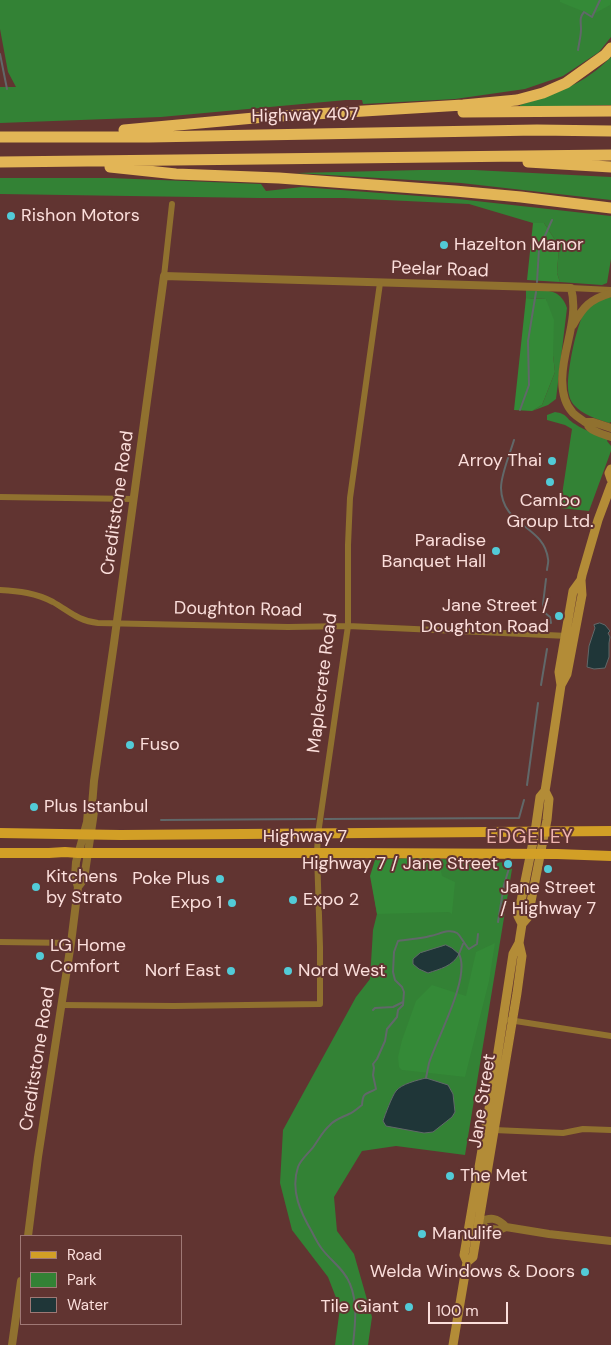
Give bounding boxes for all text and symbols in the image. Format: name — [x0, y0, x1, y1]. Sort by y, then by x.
street label: Highway 407 — [251, 104, 359, 128]
place label: Rishon Motors — [21, 205, 140, 227]
marker: Rishon Motors — [5, 210, 17, 222]
place label: Hazelton Manor — [454, 234, 584, 256]
marker: Hazelton Manor — [438, 239, 450, 251]
street label: Peelar Road — [391, 258, 489, 282]
street label: Creditstone Road — [97, 429, 139, 577]
place label: Arroy Thai — [458, 450, 542, 472]
marker: Arroy Thai — [546, 455, 558, 467]
marker: Cambo Group Ltd. — [544, 476, 556, 488]
place label: Cambo Group Ltd. — [506, 490, 594, 532]
place label: Paradise Banquet Hall — [382, 530, 486, 572]
marker: Paradise Banquet Hall — [490, 545, 502, 557]
place label: Jane Street / Doughton Road — [421, 595, 549, 638]
street label: Doughton Road — [174, 598, 302, 622]
marker: Jane Street / Doughton Road — [553, 610, 565, 622]
street label: Maplecrete Road — [304, 612, 342, 754]
place label: Fuso — [140, 734, 180, 756]
marker: Fuso — [124, 739, 136, 751]
place label: Plus Istanbul — [44, 796, 148, 818]
marker: Plus Istanbul — [28, 801, 40, 813]
street label: Highway 7 — [263, 826, 347, 848]
district label: EDGELEY — [485, 827, 575, 849]
place label: Highway 7 / Jane Street — [302, 853, 498, 875]
marker: Highway 7 / Jane Street — [502, 858, 514, 870]
marker: Jane Street / Highway 7 — [542, 863, 554, 875]
place label: Kitchens by Strato — [46, 866, 123, 909]
place label: Poke Plus — [132, 868, 210, 890]
marker: Poke Plus — [214, 873, 226, 885]
place label: Jane Street / Highway 7 — [500, 877, 596, 920]
marker: Kitchens by Strato — [30, 881, 42, 893]
place label: Expo 2 — [303, 889, 359, 911]
place label: Expo 1 — [171, 892, 222, 914]
marker: Expo 2 — [287, 894, 299, 906]
marker: Expo 1 — [226, 897, 238, 909]
place label: LG Home Comfort — [50, 935, 126, 978]
marker: LG Home Comfort — [34, 950, 46, 962]
place label: Norf East — [145, 960, 221, 982]
place label: Nord West — [298, 960, 386, 982]
marker: Norf East — [225, 965, 237, 977]
marker: Nord West — [282, 965, 294, 977]
street label: Creditstone Road — [16, 985, 60, 1133]
street label: Jane Street — [465, 1052, 501, 1150]
place label: The Met — [460, 1165, 528, 1187]
marker: The Met — [444, 1170, 456, 1182]
place label: Manulife — [432, 1223, 502, 1245]
marker: Manulife — [416, 1228, 428, 1240]
legend — [20, 1235, 182, 1325]
text: Road — [67, 1245, 102, 1265]
place label: Welda Windows & Doors — [370, 1261, 575, 1283]
marker: Welda Windows & Doors — [579, 1266, 591, 1278]
text: Park — [67, 1270, 97, 1290]
scale bar — [431, 1292, 511, 1324]
text: Water — [67, 1295, 108, 1315]
place label: Tile Giant — [320, 1296, 399, 1318]
marker: Tile Giant — [403, 1301, 415, 1313]
text: 100 m — [436, 1301, 479, 1321]

